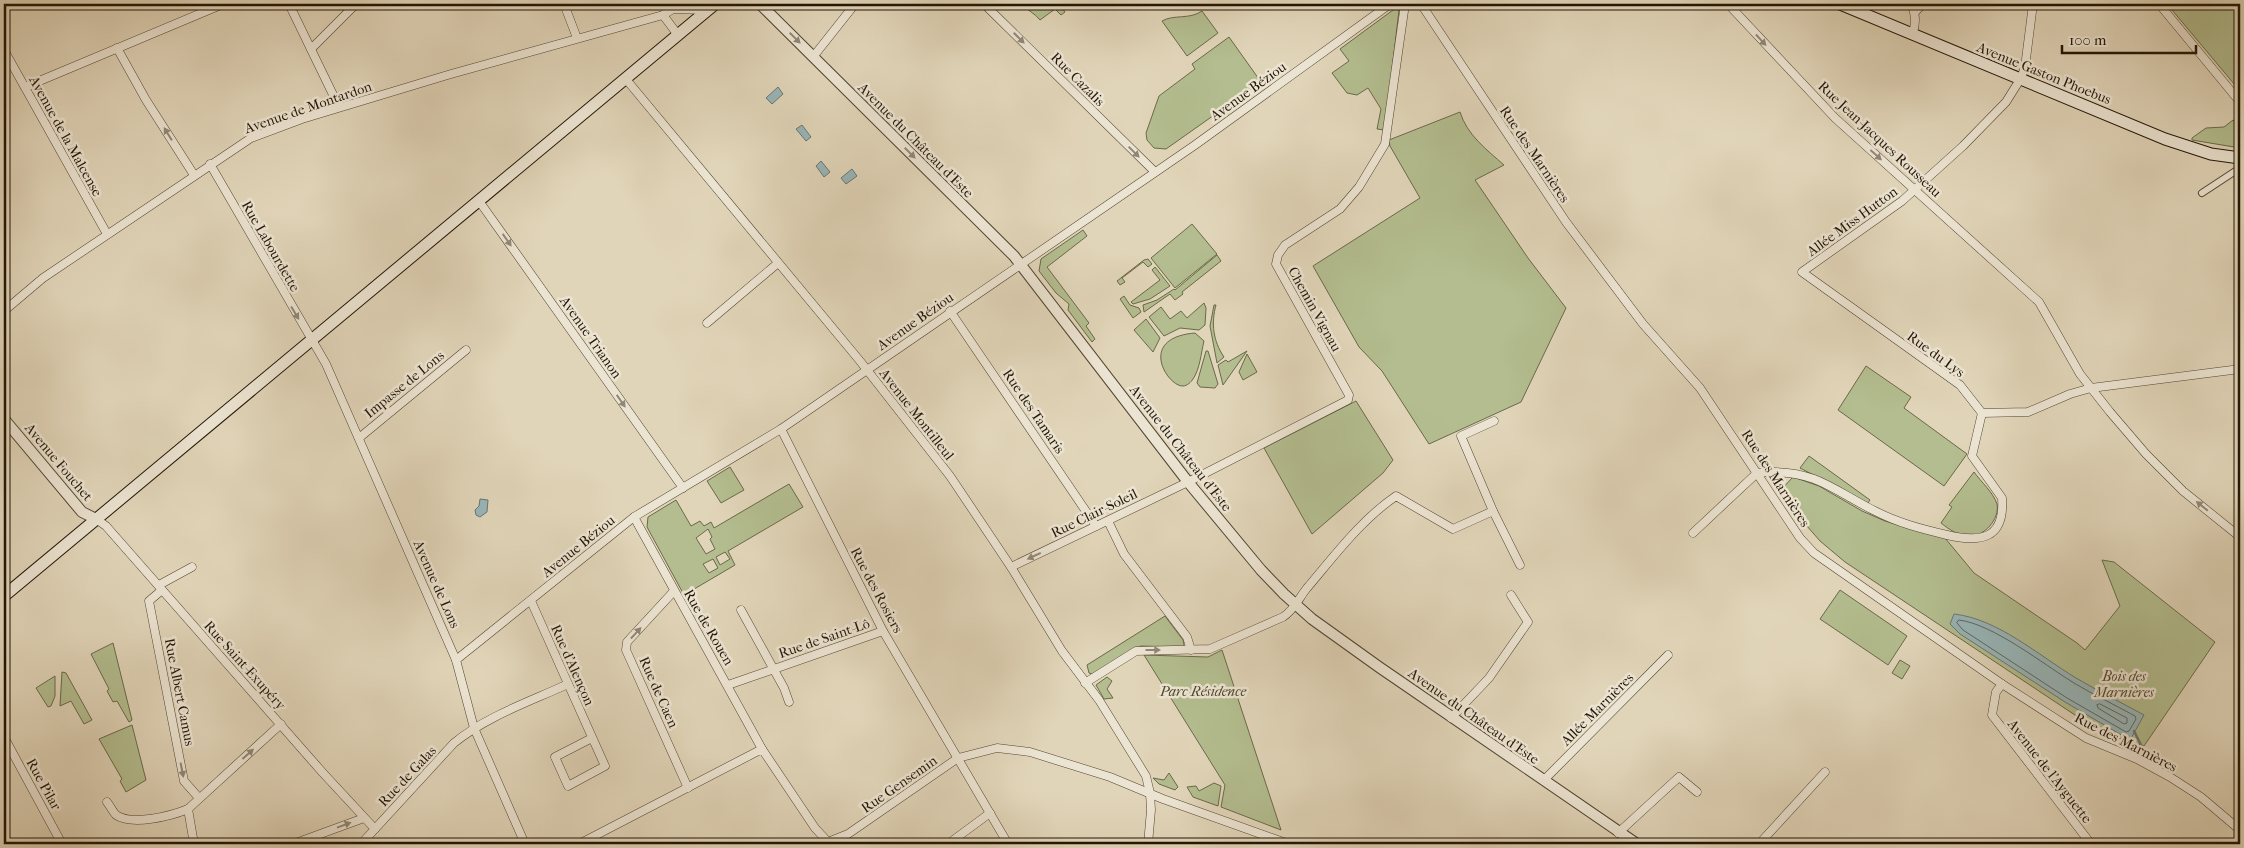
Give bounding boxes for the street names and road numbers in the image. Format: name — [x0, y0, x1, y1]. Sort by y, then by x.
street label: Avenue Gaston Phoebus — [1973, 38, 2114, 108]
street label: Rue Cazalis — [1047, 49, 1108, 110]
street label: Avenue Béziou — [1206, 58, 1289, 125]
street label: Avenue de la Malcense — [25, 72, 106, 200]
street label: Avenue de Montardon — [241, 78, 374, 138]
street label: Avenue du Château d'Este — [854, 78, 977, 202]
street label: Rue Jean-Jacques Rousseau — [1815, 78, 1945, 201]
street label: Rue des Marnières — [1496, 103, 1573, 206]
street label: Allée Miss Hutton — [1803, 183, 1901, 261]
street label: Rue Labourdette — [238, 198, 304, 295]
street label: Chemin Vignau — [1284, 264, 1345, 355]
street label: Avenue Béziou — [873, 289, 957, 355]
street label: Avenue Trianon — [555, 292, 625, 382]
street label: Rue du Lys — [1904, 328, 1968, 381]
street label: Impasse de Lons — [361, 347, 448, 422]
street label: Avenue Montilleul — [875, 364, 958, 463]
street label: Rue des Tamaris — [999, 366, 1068, 457]
street label: Avenue du Château d'Este — [1125, 381, 1235, 515]
street label: Avenue Fouchet — [21, 419, 96, 505]
street label: Rue des Marnières — [1738, 426, 1813, 530]
street label: Rue Clair-Soleil — [1048, 485, 1140, 542]
street label: Avenue Béziou — [537, 512, 618, 582]
street label: Avenue de Lons — [409, 537, 464, 631]
street label: Rue des Rosiers — [847, 544, 906, 636]
street label: Rue de Rouen — [680, 586, 737, 668]
street label: Rue de Saint-Lô — [776, 615, 872, 662]
street label: Rue Saint-Exupéry — [200, 617, 289, 714]
street label: Rue d'Alençon — [547, 622, 598, 708]
street label: Rue Albert Camus — [161, 637, 198, 747]
street label: Rue de Caen — [635, 654, 682, 730]
street label: Avenue du Château d'Este — [1404, 664, 1543, 768]
street label: Allée Marnières — [1557, 669, 1637, 750]
street label: Rue des Marnières — [2072, 709, 2180, 776]
street label: Avenue de l'Ayguette — [2003, 715, 2095, 827]
street label: Rue de Galas — [375, 742, 440, 810]
street label: Rue Gensemin — [858, 752, 940, 817]
street label: Rue Pilar — [22, 755, 65, 813]

